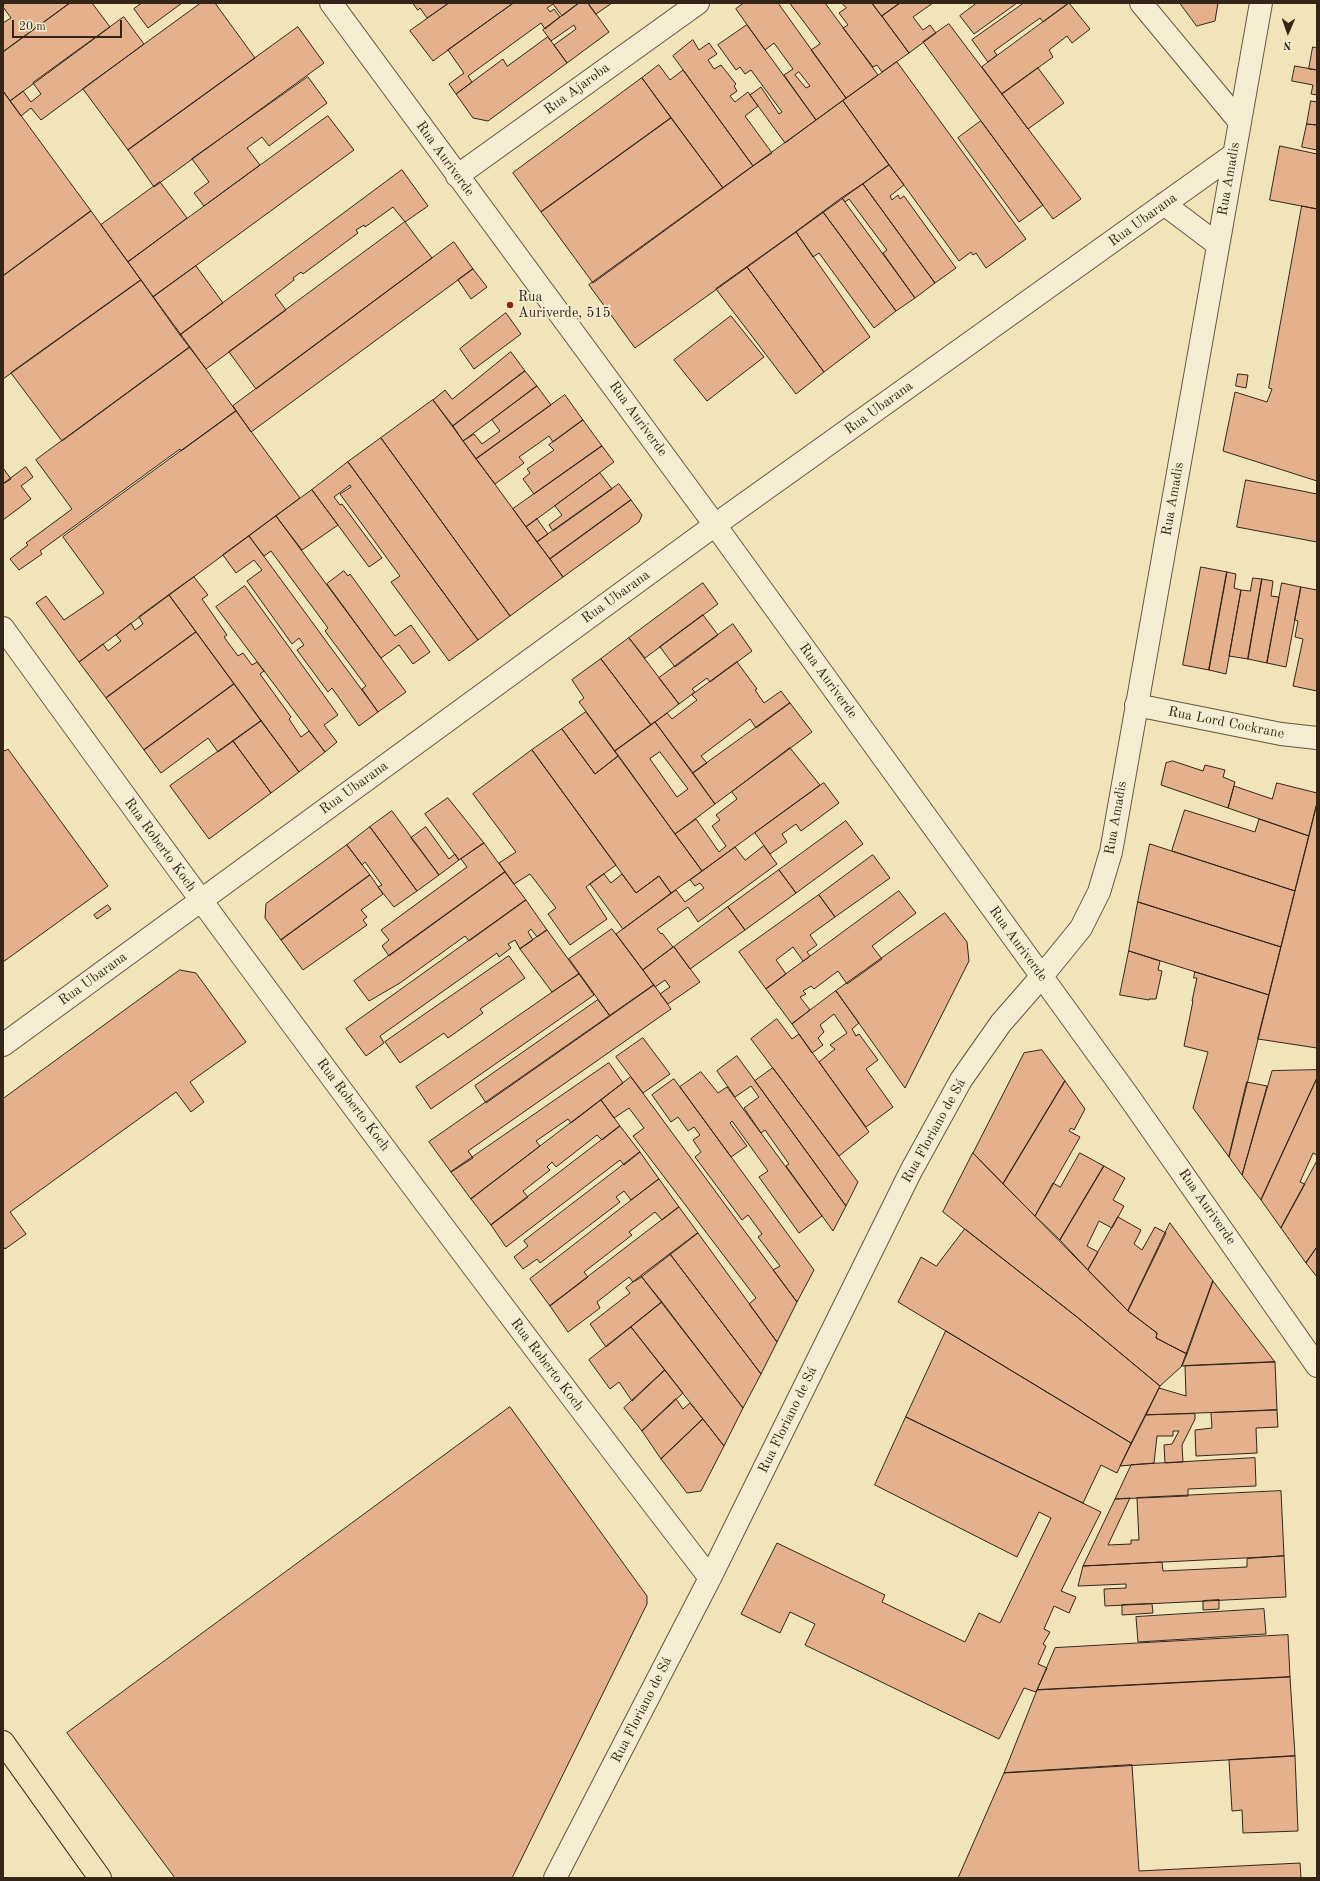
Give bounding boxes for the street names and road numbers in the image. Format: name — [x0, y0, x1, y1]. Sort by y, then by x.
street label: Rua Ajaroba — [541, 60, 613, 118]
street label: Rua Auriverde — [412, 118, 478, 200]
street label: Rua Amadis — [1214, 141, 1244, 217]
street label: Rua Ubarana — [1106, 190, 1180, 250]
street label: Rua Auriverde — [605, 378, 671, 460]
street label: Rua Ubarana — [842, 378, 916, 438]
street label: Rua Amadis — [1158, 461, 1188, 537]
street label: Rua Ubarana — [579, 567, 653, 627]
street label: Rua Auriverde — [795, 640, 861, 722]
street label: Rua Lord Cockrane — [1166, 703, 1286, 743]
street label: Rua Ubarana — [317, 758, 391, 818]
street label: Rua Amadis — [1101, 780, 1131, 856]
street label: Rua Roberto Koch — [120, 795, 200, 895]
street label: Rua Auriverde — [985, 903, 1051, 985]
street label: Rua Ubarana — [56, 949, 130, 1009]
street label: Rua Roberto Koch — [313, 1055, 393, 1155]
street label: Rua Floriano de Sá — [898, 1076, 970, 1186]
street label: Rua Auriverde — [1175, 1166, 1239, 1248]
street label: Rua Roberto Koch — [507, 1315, 587, 1415]
street label: Rua Floriano de Sá — [755, 1364, 821, 1476]
street label: Rua Floriano de Sá — [608, 1654, 676, 1766]

